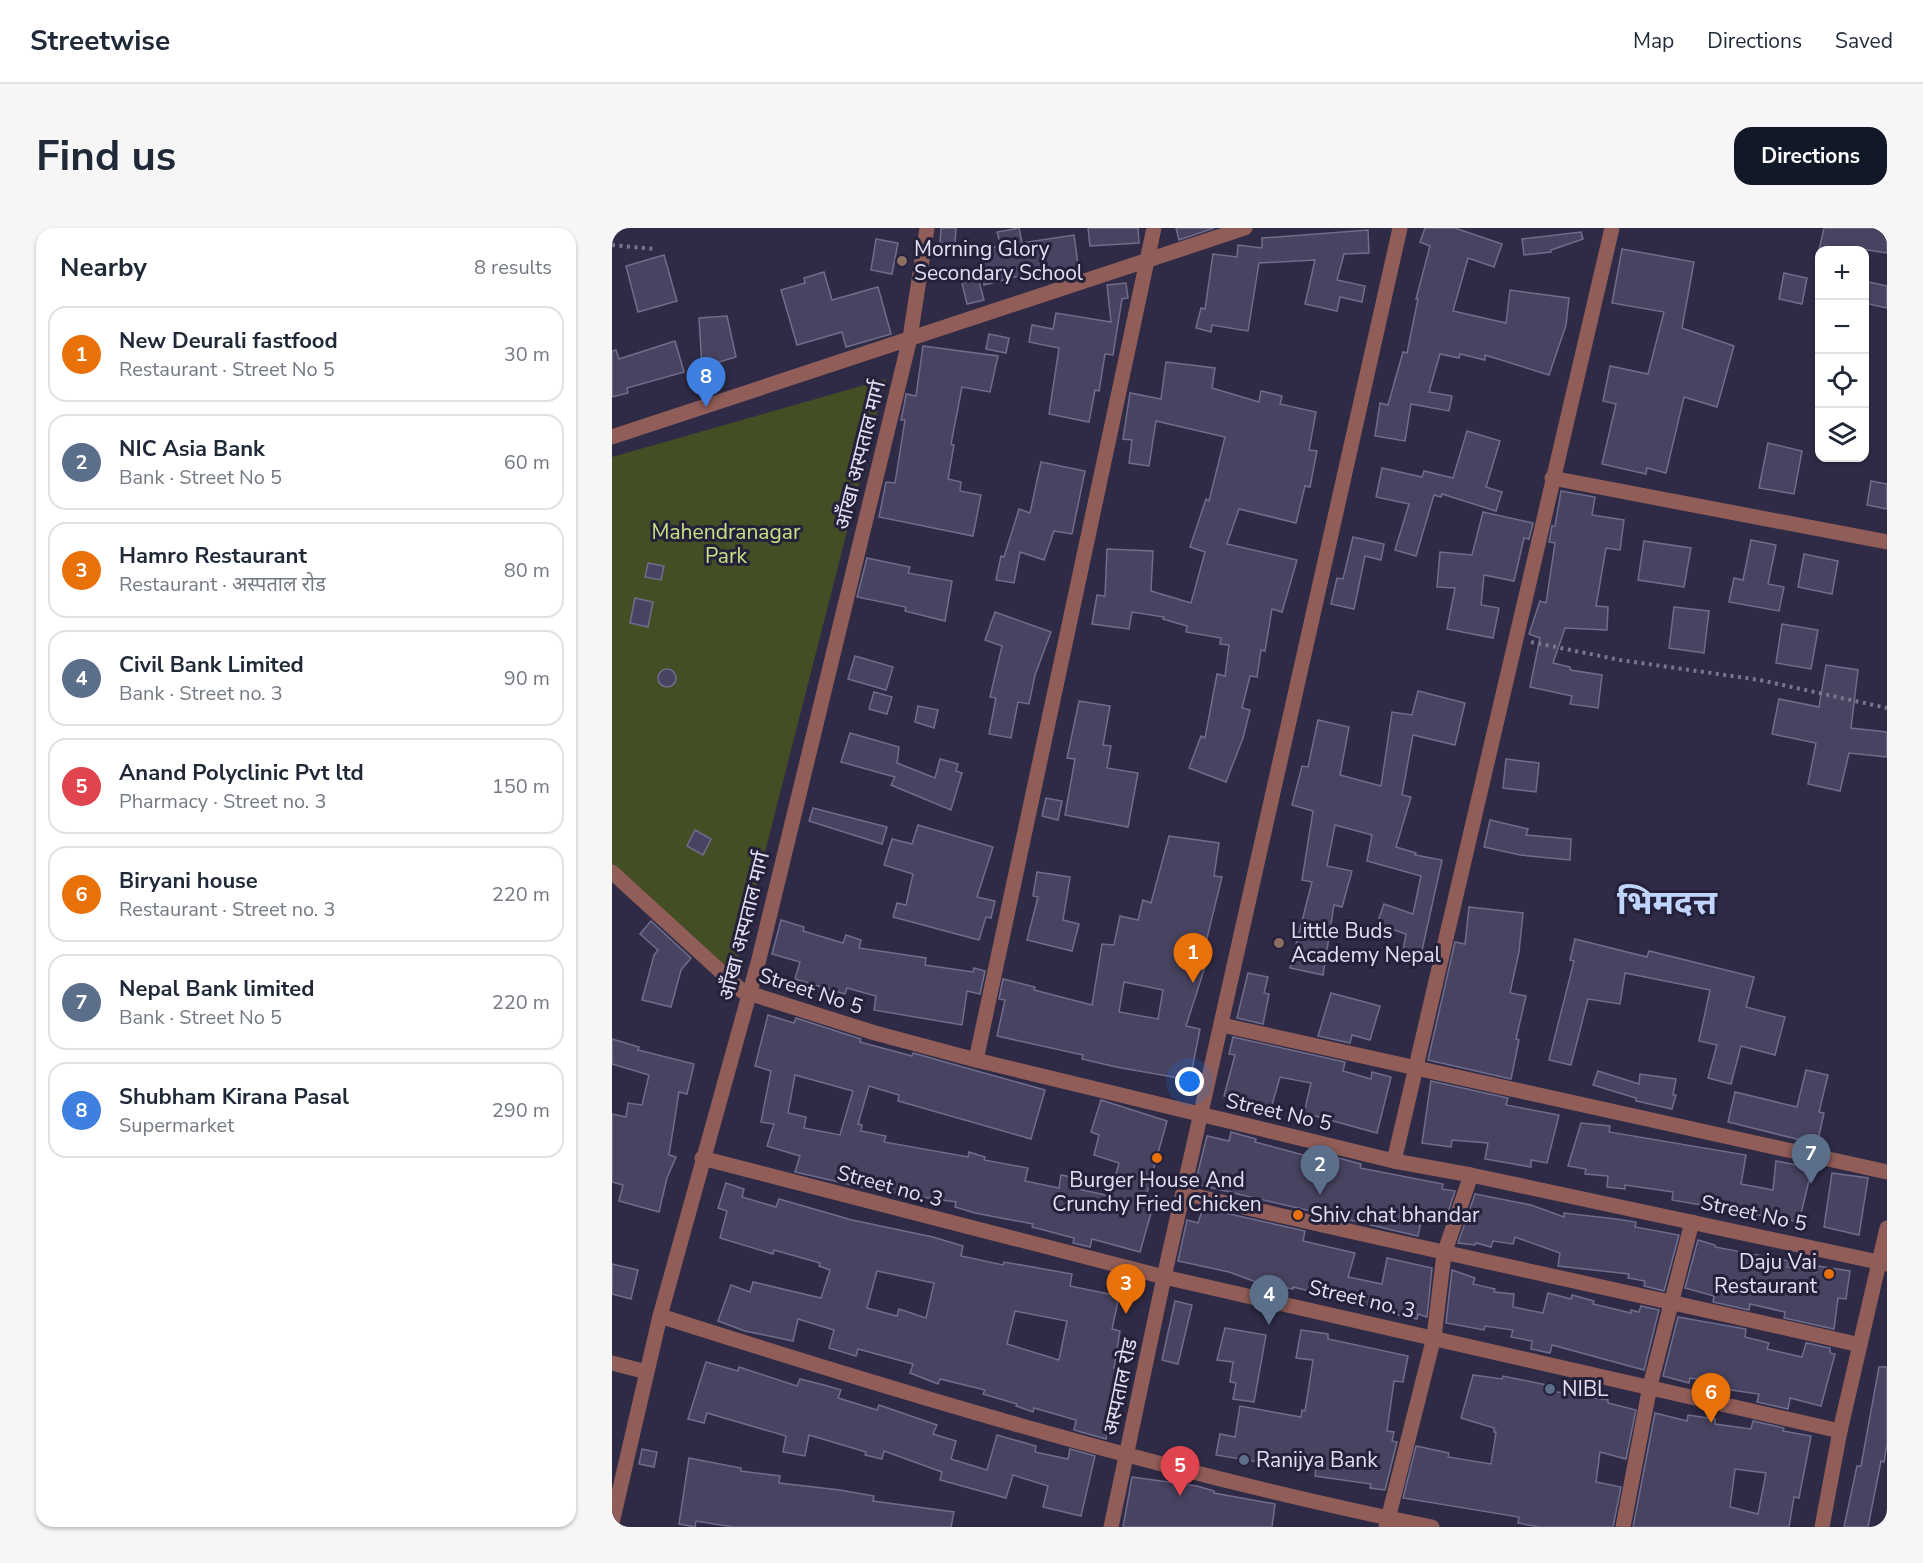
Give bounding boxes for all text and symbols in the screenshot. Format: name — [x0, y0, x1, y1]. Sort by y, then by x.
text: Streetwise — [30, 22, 170, 60]
text: Map — [1633, 27, 1674, 55]
text: Directions — [1707, 27, 1802, 55]
text: Saved — [1835, 27, 1893, 55]
button: Directions — [1734, 127, 1887, 185]
text: Find us — [36, 128, 176, 185]
place label: Morning Glory Secondary School — [914, 235, 1084, 287]
map controls — [1815, 246, 1869, 462]
button: + — [1815, 246, 1869, 300]
text: Nearby — [60, 250, 147, 285]
text: 8 results — [474, 254, 552, 281]
marker: Morning Glory Secondary School — [895, 254, 909, 268]
button: − — [1815, 300, 1869, 354]
text: New Deurali fastfood — [119, 326, 338, 356]
text: 1 — [76, 341, 88, 368]
text: 30 m — [504, 341, 550, 368]
button: locate — [1815, 354, 1869, 408]
text: Restaurant · Street No 5 — [119, 356, 335, 383]
pin: 8 — [686, 358, 725, 407]
street label: आँखा अस्पताल मार्ग — [828, 376, 892, 532]
button: layers — [1815, 408, 1869, 462]
text: NIC Asia Bank — [119, 434, 265, 464]
text: 2 — [76, 449, 88, 476]
text: 60 m — [504, 449, 550, 476]
text: Bank · Street No 5 — [119, 464, 282, 491]
park label: Mahendranagar Park — [652, 518, 801, 570]
text: Hamro Restaurant — [119, 541, 307, 571]
text: 3 — [76, 557, 88, 584]
text: 80 m — [504, 557, 550, 584]
text: Restaurant · अस्पताल रोड — [119, 571, 326, 598]
text: Civil Bank Limited — [119, 650, 304, 680]
text: 4 — [76, 665, 88, 692]
text: 90 m — [504, 665, 550, 692]
text: Bank · Street no. 3 — [119, 680, 283, 707]
text: Anand Polyclinic Pvt ltd — [119, 758, 364, 788]
text: 5 — [76, 773, 88, 800]
text: 150 m — [492, 773, 550, 800]
text: Pharmacy · Street no. 3 — [119, 788, 326, 815]
street label: आँखा अस्पताल मार्ग — [712, 847, 776, 1003]
text: Biryani house — [119, 866, 258, 896]
text: 6 — [76, 881, 88, 908]
text: 220 m — [492, 881, 550, 908]
district label: भिमदत्त — [1617, 881, 1718, 926]
text: Restaurant · Street no. 3 — [119, 896, 335, 923]
place label: Little Buds Academy Nepal — [1291, 917, 1442, 969]
pin: 1 — [1174, 934, 1212, 983]
marker: Little Buds Academy Nepal — [1272, 936, 1286, 950]
street label: Street No 5 — [755, 961, 867, 1021]
text: Nepal Bank limited — [119, 974, 314, 1004]
text: 7 — [76, 989, 88, 1016]
text: 220 m — [492, 989, 550, 1016]
text: Bank · Street No 5 — [119, 1004, 282, 1031]
your location — [1175, 1067, 1204, 1096]
text: Shubham Kirana Pasal — [119, 1082, 349, 1112]
street label: Street No 5 — [1223, 1086, 1335, 1138]
text: 8 — [76, 1097, 88, 1124]
text: 290 m — [492, 1097, 550, 1124]
text: Supermarket — [119, 1112, 234, 1139]
pin: 7 — [1792, 1134, 1830, 1184]
pin: 2 — [1300, 1146, 1340, 1195]
marker: Burger House And Crunchy Fried Chicken — [1150, 1151, 1164, 1165]
street label: Street no. 3 — [834, 1158, 946, 1214]
place label: Burger House And Crunchy Fried Chicken — [1052, 1166, 1262, 1218]
street label: Street No 5 — [1698, 1188, 1810, 1238]
place label: Shiv chat bhandar — [1310, 1201, 1480, 1229]
marker: Shiv chat bhandar — [1291, 1208, 1305, 1222]
place label: Daju Vai Restaurant — [1714, 1248, 1818, 1300]
pin: 3 — [1106, 1264, 1146, 1314]
marker: Daju Vai Restaurant — [1822, 1267, 1836, 1281]
street label: Street no. 3 — [1306, 1273, 1418, 1325]
pin: 4 — [1250, 1276, 1288, 1325]
street label: अस्पताल रोड — [1096, 1335, 1144, 1438]
pin: 6 — [1692, 1374, 1730, 1423]
place label: NIBL — [1562, 1375, 1609, 1403]
marker: NIBL — [1543, 1382, 1557, 1396]
pin: 5 — [1160, 1446, 1200, 1496]
place label: Ranijya Bank — [1256, 1446, 1378, 1474]
marker: Ranijya Bank — [1237, 1453, 1251, 1467]

